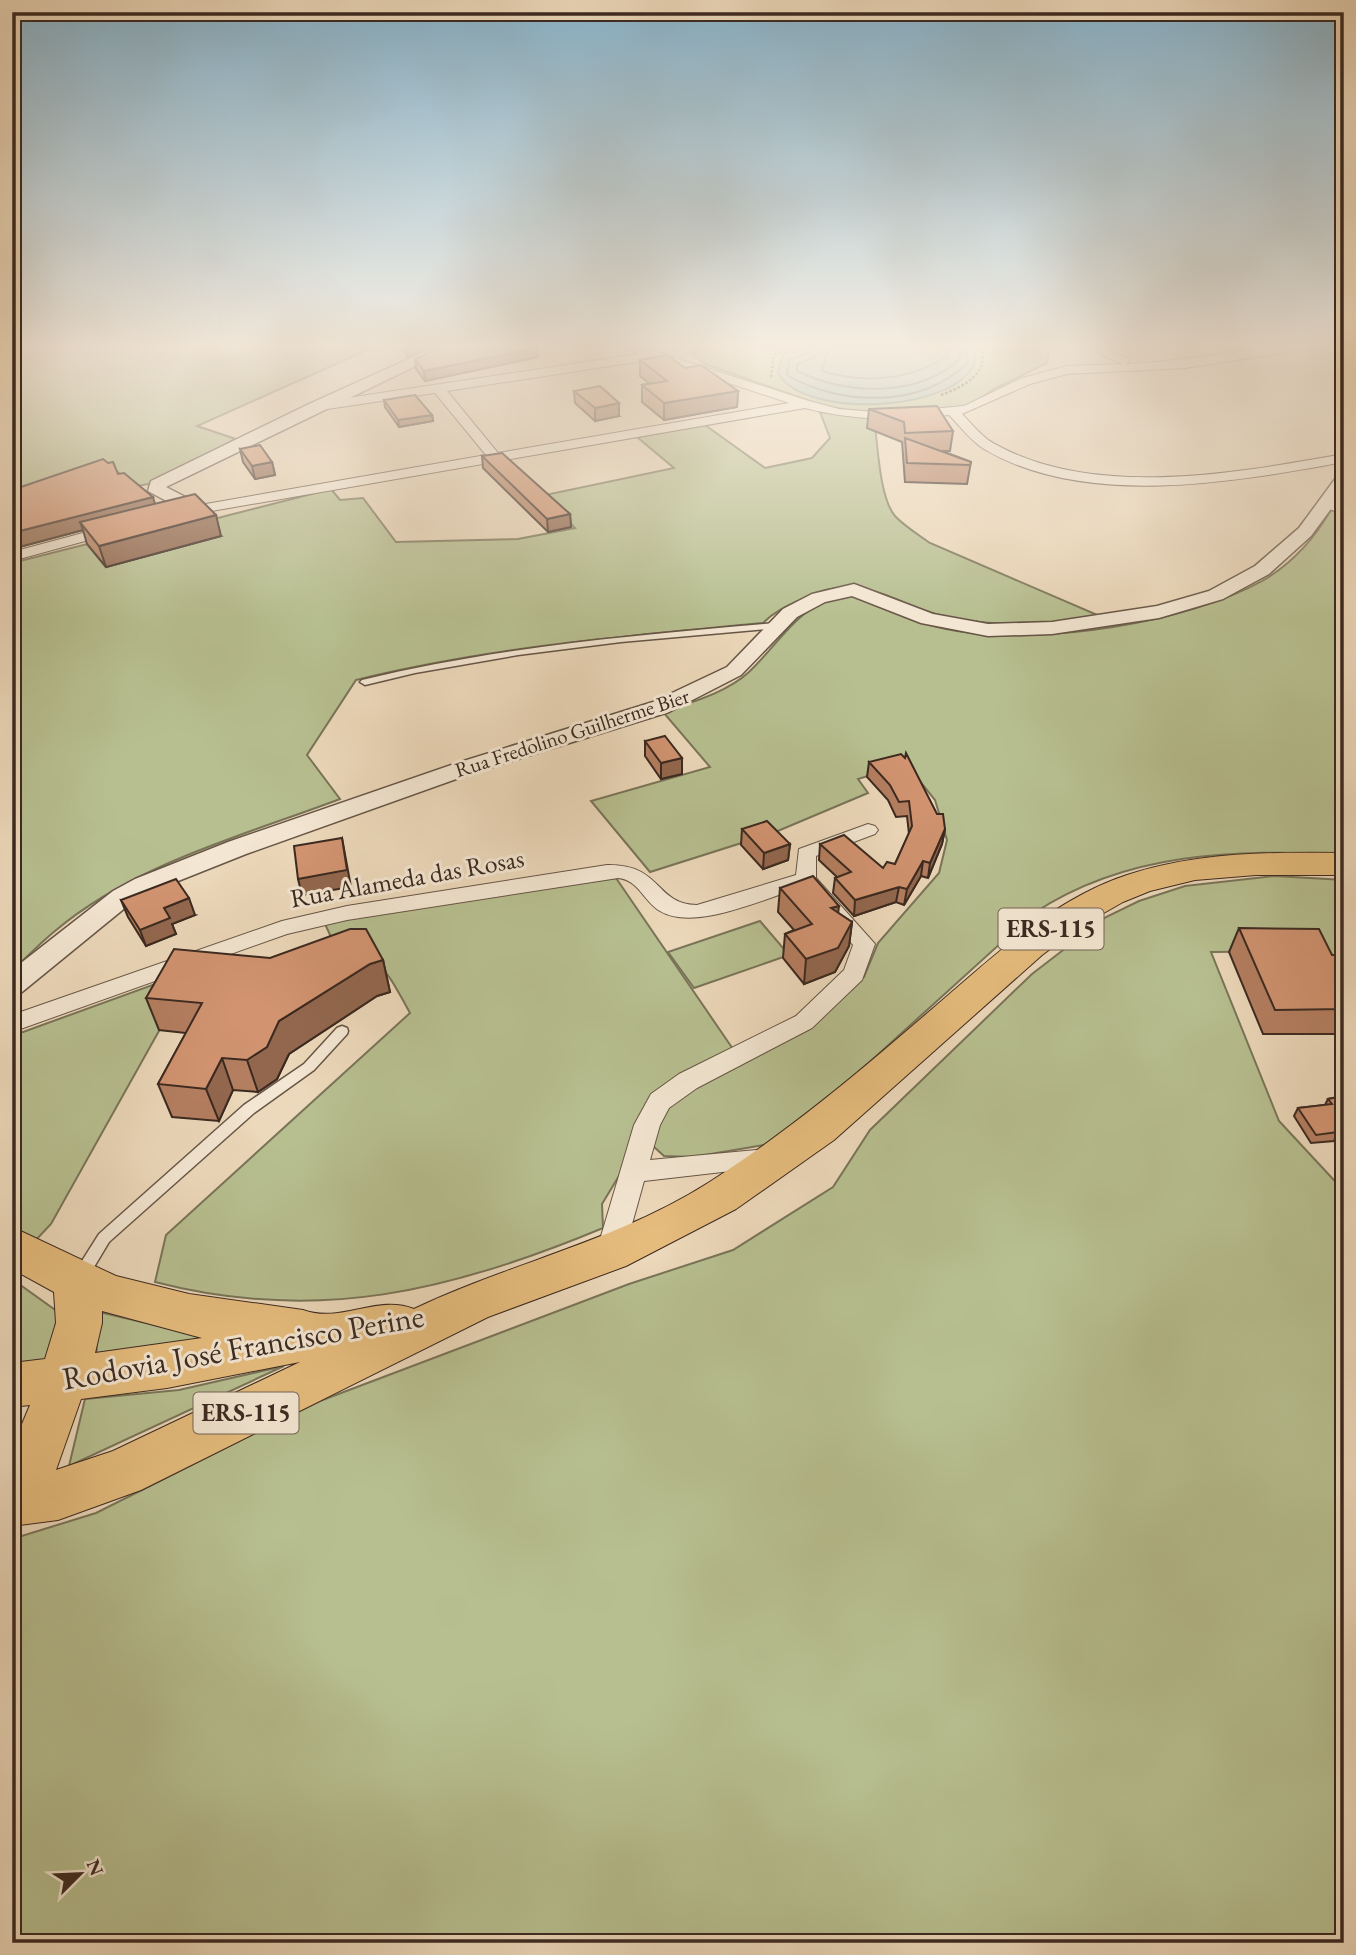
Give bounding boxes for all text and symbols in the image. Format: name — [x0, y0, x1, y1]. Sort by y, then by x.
street label: Rua Fredolino Guilherme Bier — [451, 682, 692, 783]
street label: Rua Alameda das Rosas — [287, 841, 527, 915]
road number: ERS-115 — [998, 909, 1104, 950]
street label: Rodovia José Francisco Perine — [59, 1295, 427, 1399]
road number: ERS-115 — [194, 1392, 298, 1434]
north arrow — [46, 1840, 116, 1910]
text: N — [81, 1855, 110, 1880]

